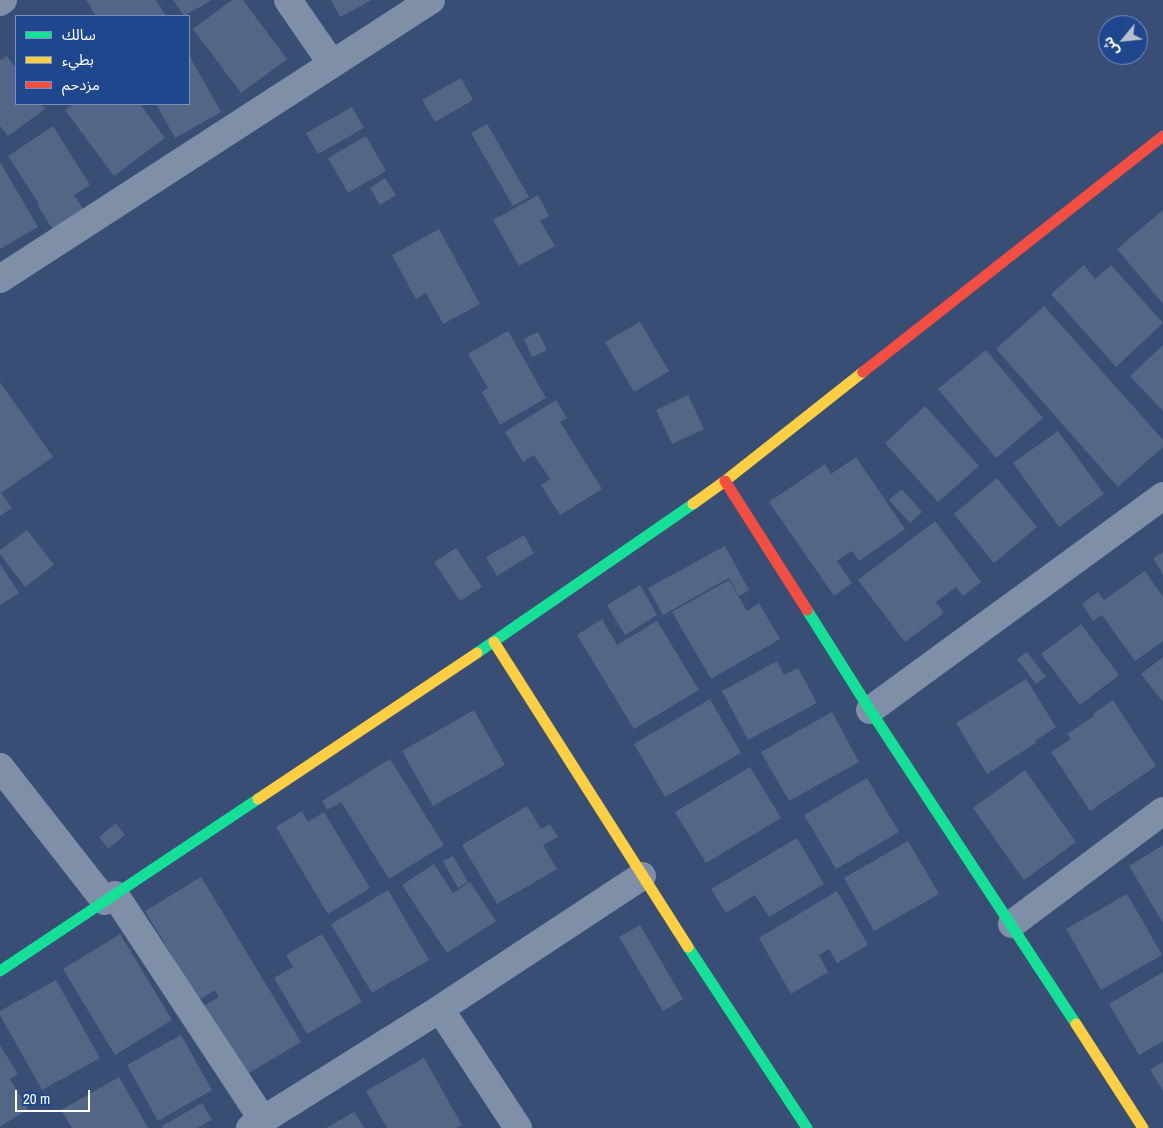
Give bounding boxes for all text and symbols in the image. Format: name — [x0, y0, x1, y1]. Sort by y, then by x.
legend — [15, 15, 190, 105]
north arrow — [1098, 15, 1148, 65]
text: سالك — [62, 24, 96, 45]
text: ش — [1098, 34, 1123, 59]
text: بطيء — [62, 49, 94, 70]
text: مزدحم — [62, 74, 100, 95]
scale bar — [18, 1080, 92, 1112]
text: 20 m — [23, 1088, 50, 1109]

